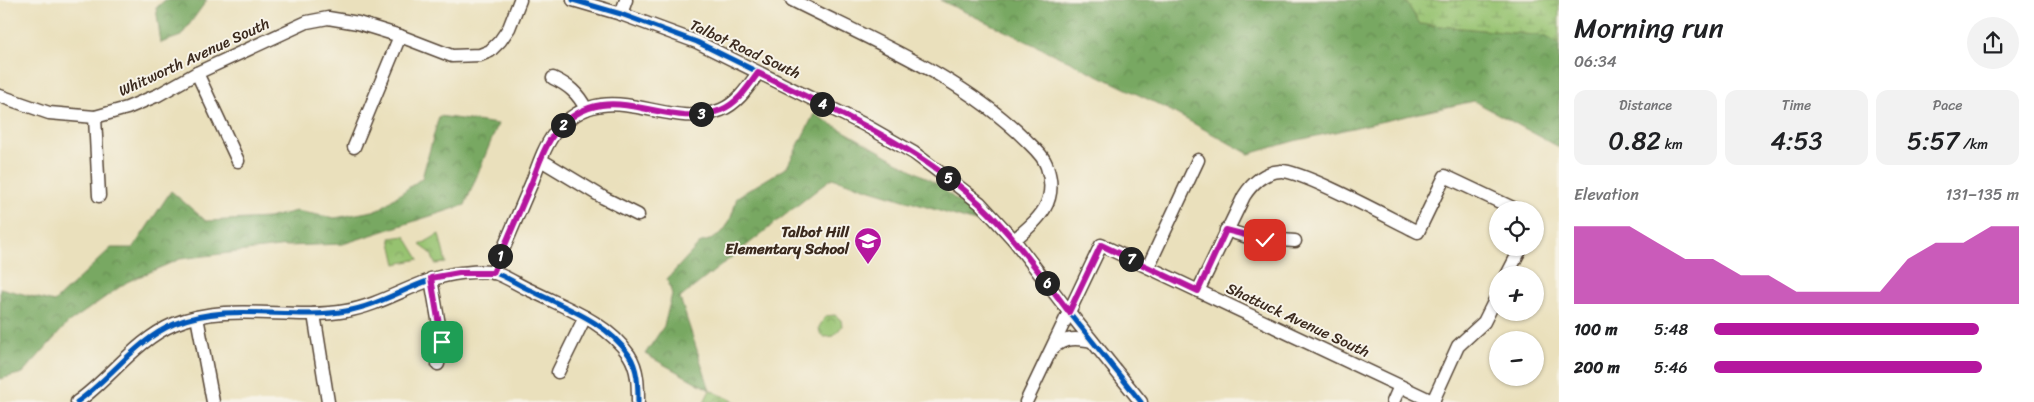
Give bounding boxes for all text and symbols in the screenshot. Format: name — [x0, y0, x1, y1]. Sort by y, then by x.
text: Morning run — [1574, 3, 1724, 52]
street label: Whitworth Avenue South — [114, 11, 274, 103]
street label: Talbot Road South — [685, 12, 805, 86]
button: share — [1967, 17, 2019, 69]
text: 06:34 — [1574, 47, 1617, 76]
pin: 4 — [810, 92, 834, 116]
text: 4 — [818, 92, 827, 117]
text: Distance — [1619, 93, 1672, 118]
text: Time — [1782, 93, 1811, 118]
text: Pace — [1933, 93, 1962, 118]
pin: 3 — [688, 102, 714, 126]
text: 3 — [698, 102, 705, 127]
pin: 2 — [550, 112, 576, 138]
text: 2 — [559, 113, 568, 138]
text: 0.82 — [1608, 118, 1661, 163]
text: 4:53 — [1770, 118, 1823, 163]
text: 5:57 — [1907, 118, 1959, 163]
text: km — [1661, 132, 1683, 157]
text: /km — [1959, 132, 1988, 157]
pin: 5 — [936, 166, 960, 190]
text: 5 — [944, 166, 953, 191]
text: Elevation — [1574, 180, 1639, 209]
text: 131–135 m — [1946, 180, 2019, 209]
map controls — [1489, 201, 1544, 386]
button: locate — [1489, 201, 1544, 256]
place label: Talbot Hill Elementary School — [725, 219, 850, 262]
pin — [1244, 219, 1286, 261]
school or university icon: Talbot Hill Elementary School — [853, 226, 883, 265]
icon: check — [1251, 226, 1279, 254]
pin: 1 — [488, 244, 512, 268]
text: 1 — [497, 244, 504, 269]
pin: 7 — [1118, 246, 1144, 272]
text: 7 — [1128, 247, 1136, 272]
button: + — [1489, 266, 1544, 321]
pin: 6 — [1034, 270, 1060, 296]
text: 6 — [1044, 271, 1051, 296]
street label: Shattuck Avenue South — [1222, 275, 1374, 365]
text: 100 m — [1574, 315, 1618, 344]
text: 5:48 — [1654, 315, 1688, 344]
pin — [421, 321, 463, 363]
icon: arrive — [428, 328, 456, 356]
button: − — [1489, 331, 1544, 386]
text: 200 m — [1574, 353, 1620, 382]
text: 5:46 — [1654, 353, 1688, 382]

